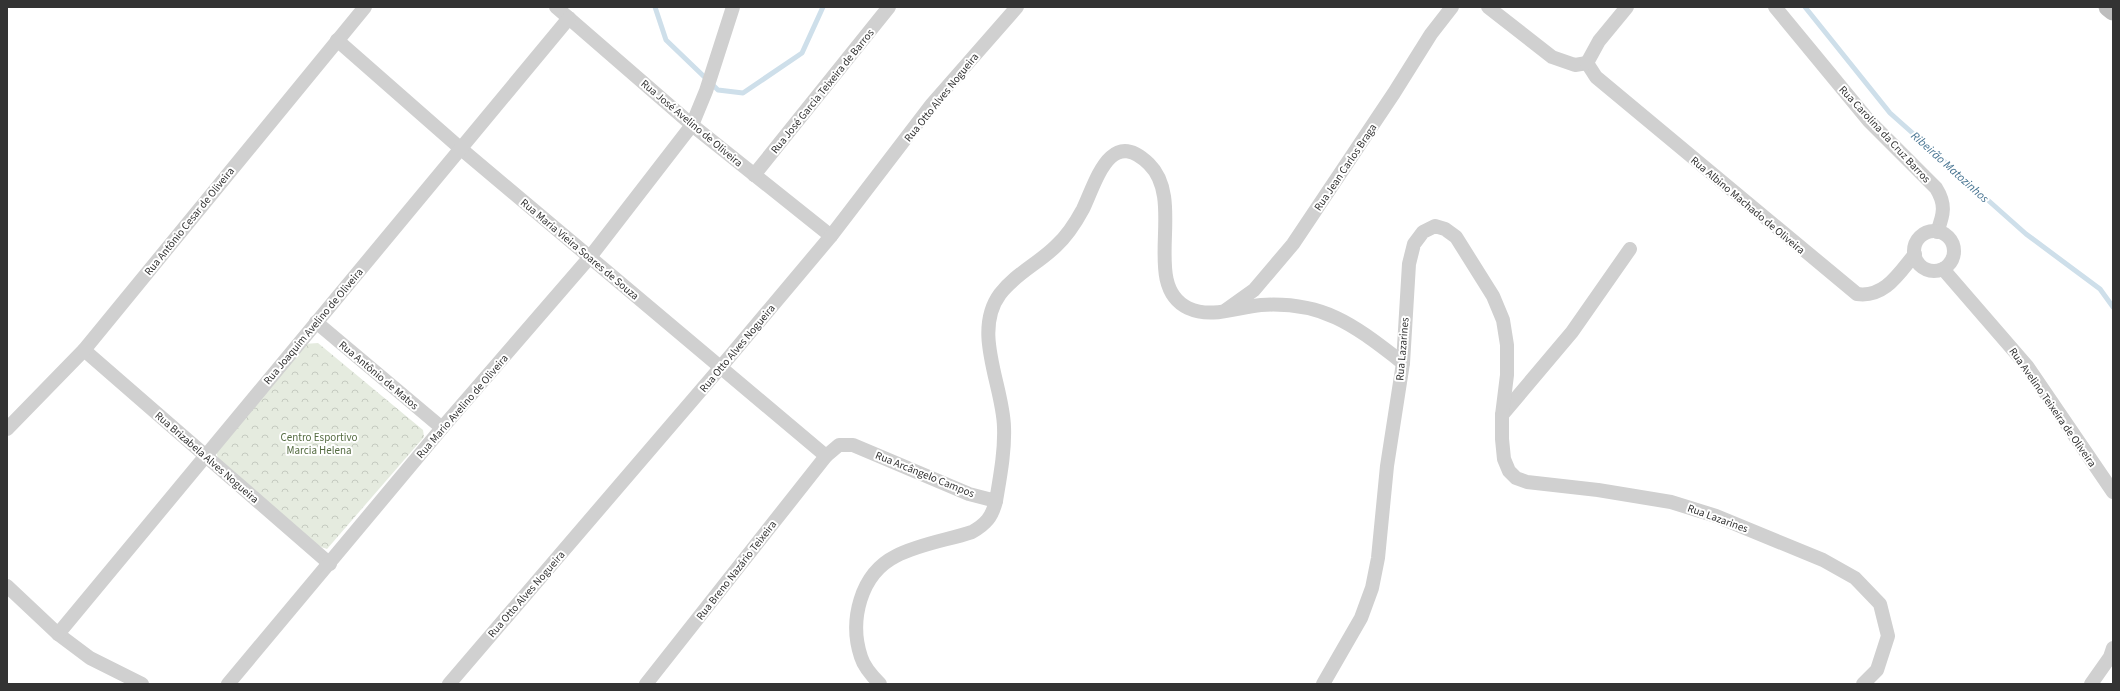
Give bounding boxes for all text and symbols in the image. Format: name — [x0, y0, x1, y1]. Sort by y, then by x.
street label: Rua José Garcia Teixeira de Barros — [767, 26, 878, 157]
street label: Rua Otto Alves Nogueira — [901, 50, 982, 145]
street label: Rua José Avelino de Oliveira — [638, 76, 746, 170]
street label: Rua Carolina da Cruz Barros — [1836, 83, 1934, 186]
street label: Rua Jean Carlos Braga — [1311, 121, 1380, 214]
water label: Ribeirão Matozinhos — [1907, 128, 1992, 207]
street label: Rua Albino Machado de Oliveira — [1687, 153, 1808, 258]
street label: Rua Antônio Cesar de Oliveira — [141, 164, 238, 279]
street label: Rua Maria Vieira Soares de Souza — [517, 195, 642, 303]
street label: Rua Joaquim Avelino de Oliveira — [260, 265, 367, 388]
street label: Rua Otto Alves Nogueira — [696, 301, 779, 395]
street label: Rua Lazarines — [1392, 316, 1413, 381]
street label: Rua Antônio de Matos — [336, 338, 422, 413]
street label: Rua Avelino Teixeira de Oliveira — [2006, 345, 2100, 470]
street label: Rua Mario Avelino de Oliveira — [413, 351, 512, 462]
street label: Rua Brizabela Alves Nogueira — [152, 408, 262, 507]
park label: Centro Esportivo Marcia Helena — [280, 430, 358, 458]
street label: Rua Arcângelo Campos — [873, 448, 977, 501]
street label: Rua Lazarines — [1685, 501, 1751, 537]
street label: Rua Breno Nazário Teixeira — [693, 517, 780, 623]
street label: Rua Otto Alves Nogueira — [484, 548, 568, 641]

